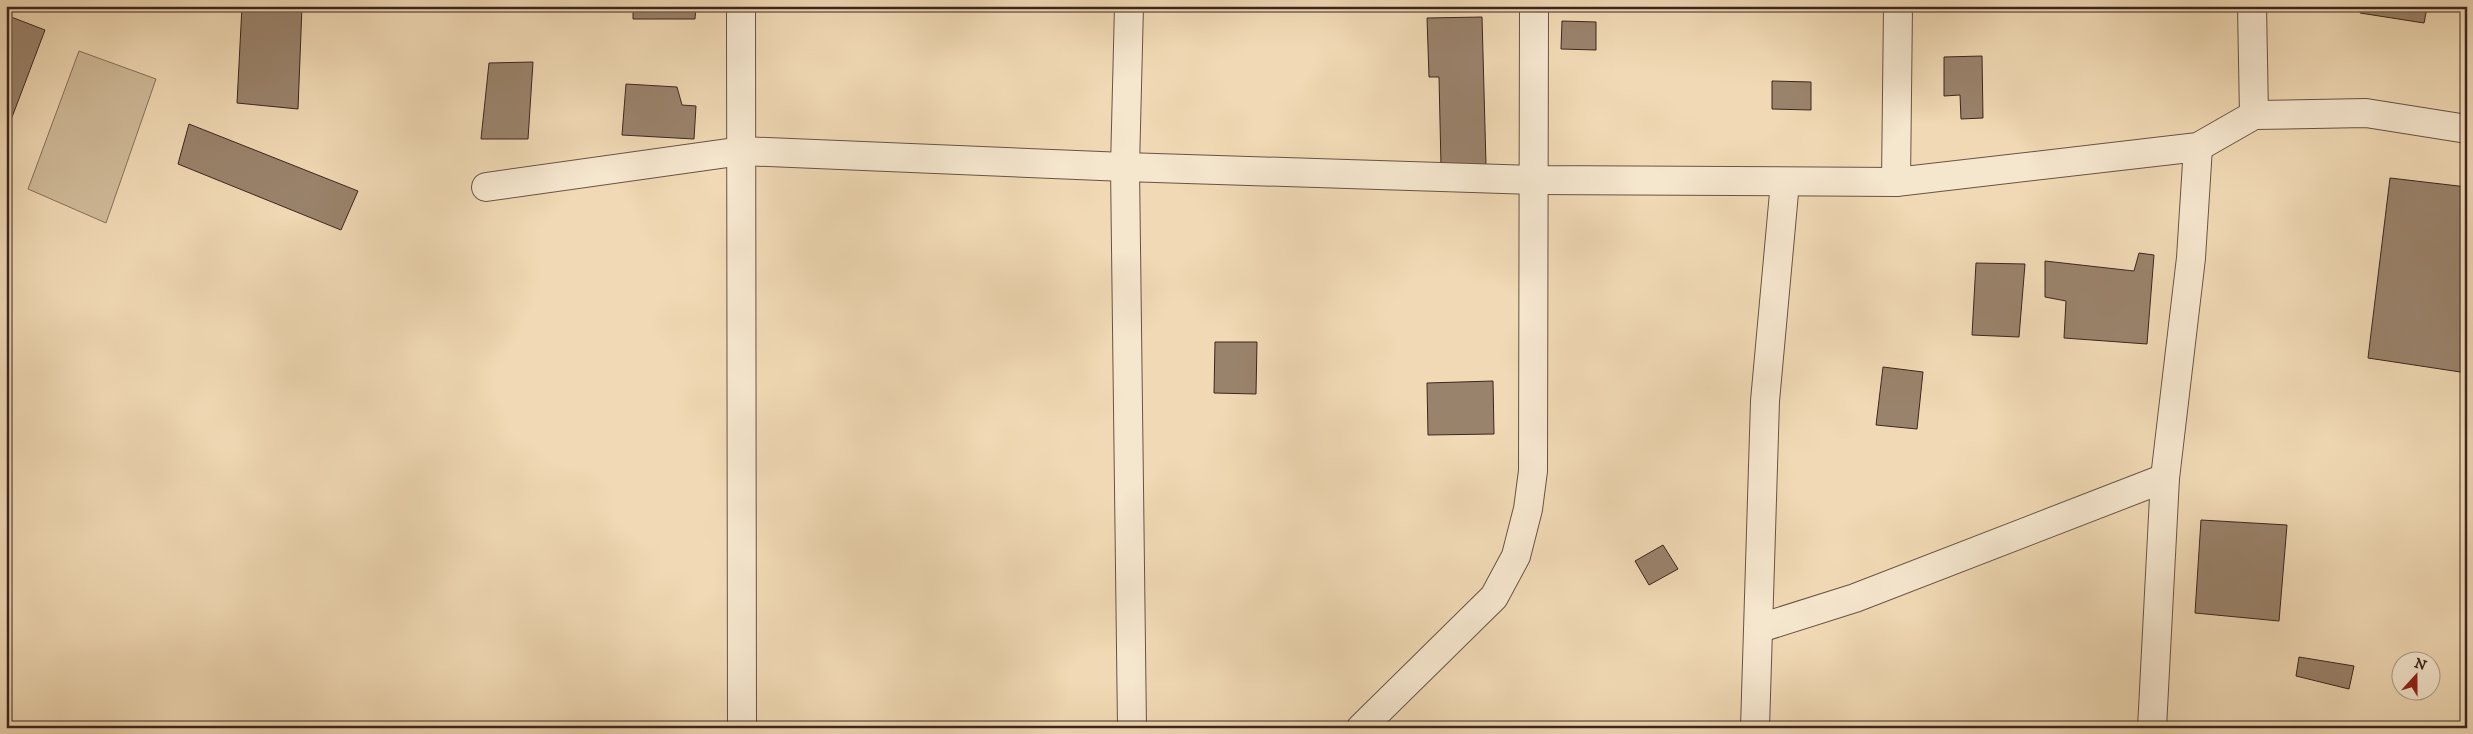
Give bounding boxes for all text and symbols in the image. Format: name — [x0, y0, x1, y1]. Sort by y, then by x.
north arrow — [2390, 652, 2440, 702]
text: N — [2412, 654, 2429, 675]

